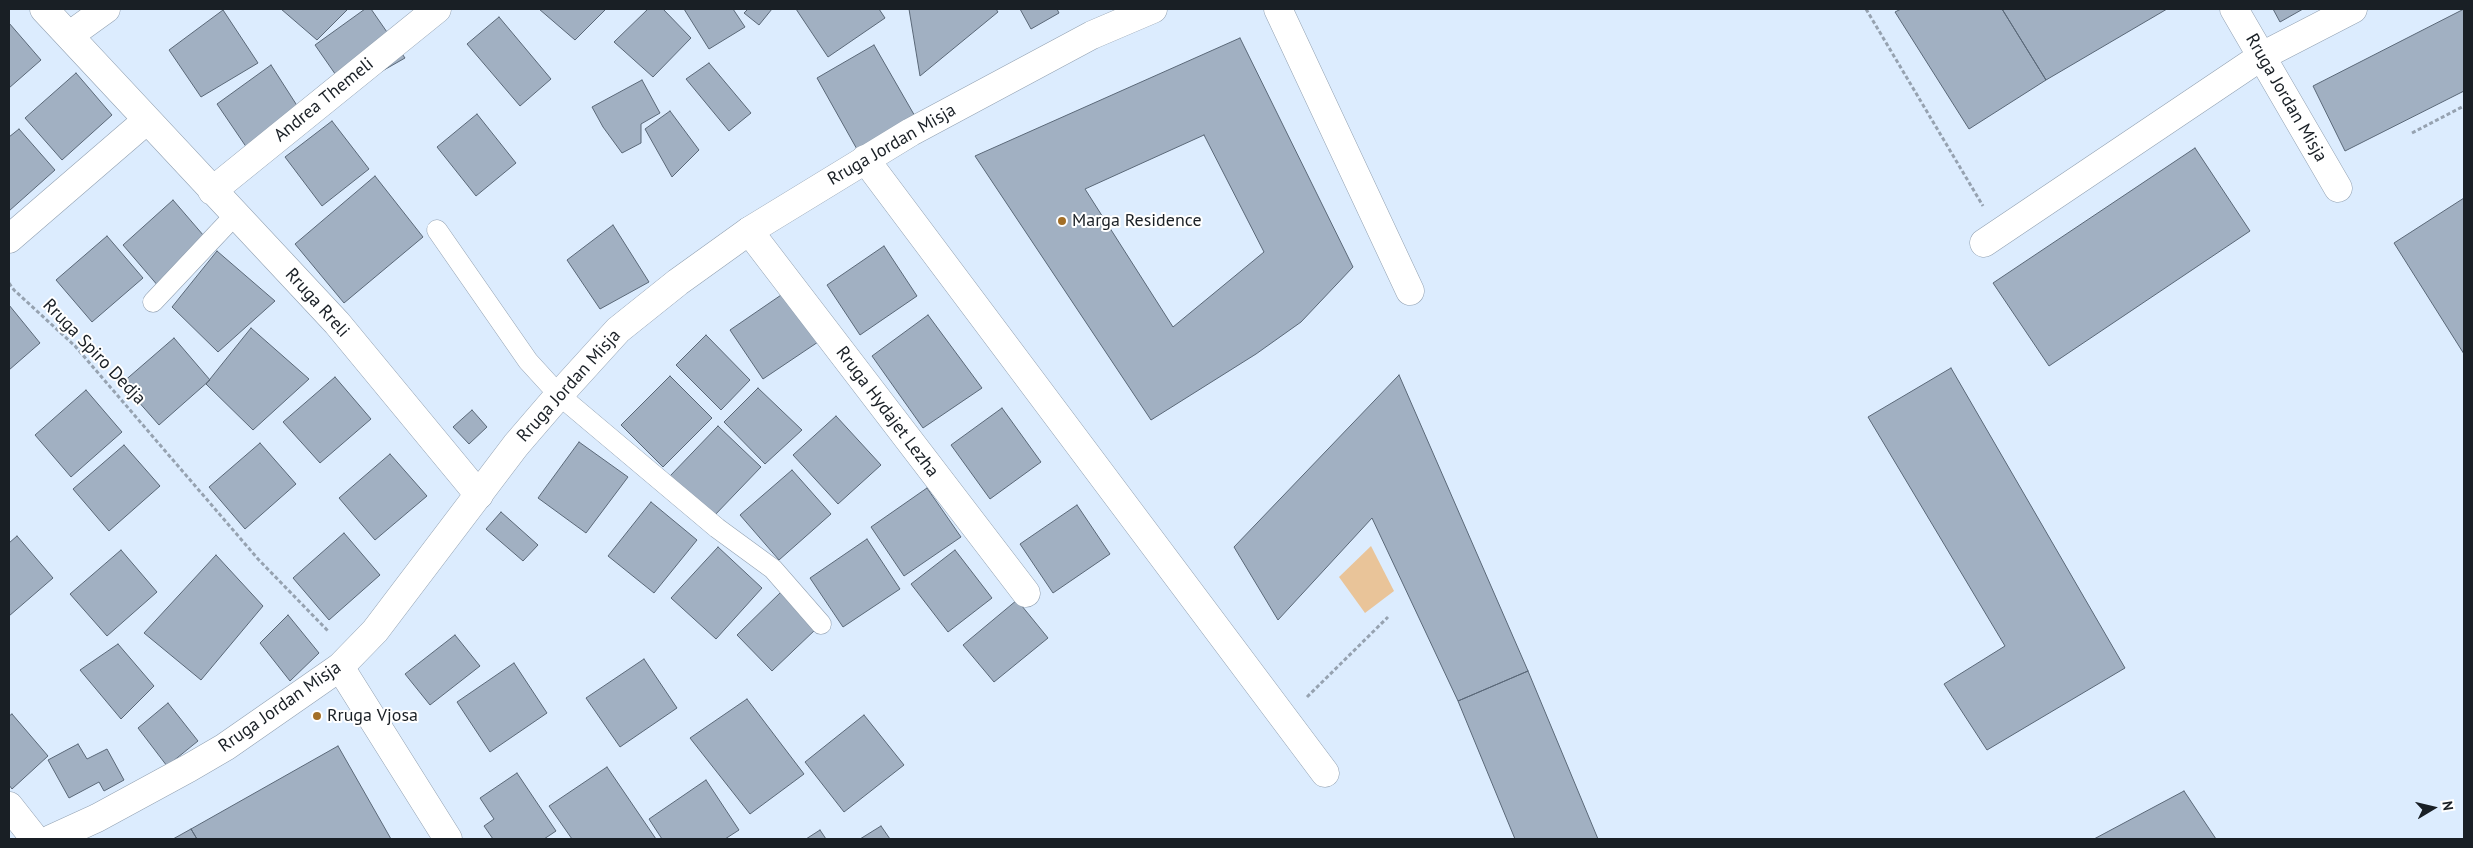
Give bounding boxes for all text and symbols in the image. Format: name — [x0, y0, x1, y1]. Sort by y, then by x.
street label: Rruga Jordan Misja — [2241, 30, 2331, 166]
street label: Andrea Themeli — [270, 53, 378, 147]
street label: Rruga Jordan Misja — [824, 100, 960, 190]
place label: Marga Residence — [1072, 210, 1202, 232]
marker: Marga Residence — [1056, 215, 1068, 227]
street label: Rruga Rreli — [280, 264, 354, 342]
street label: Rruga Spiro Dedja — [38, 295, 150, 409]
street label: Rruga Jordan Misja — [513, 325, 625, 447]
street label: Rruga Hydajet Lezha — [831, 343, 943, 481]
street label: Rruga Jordan Misja — [215, 657, 345, 757]
place label: Rruga Vjosa — [327, 705, 418, 727]
marker: Rruga Vjosa — [311, 710, 323, 722]
north arrow — [2408, 783, 2458, 833]
text: N — [2438, 800, 2457, 812]

